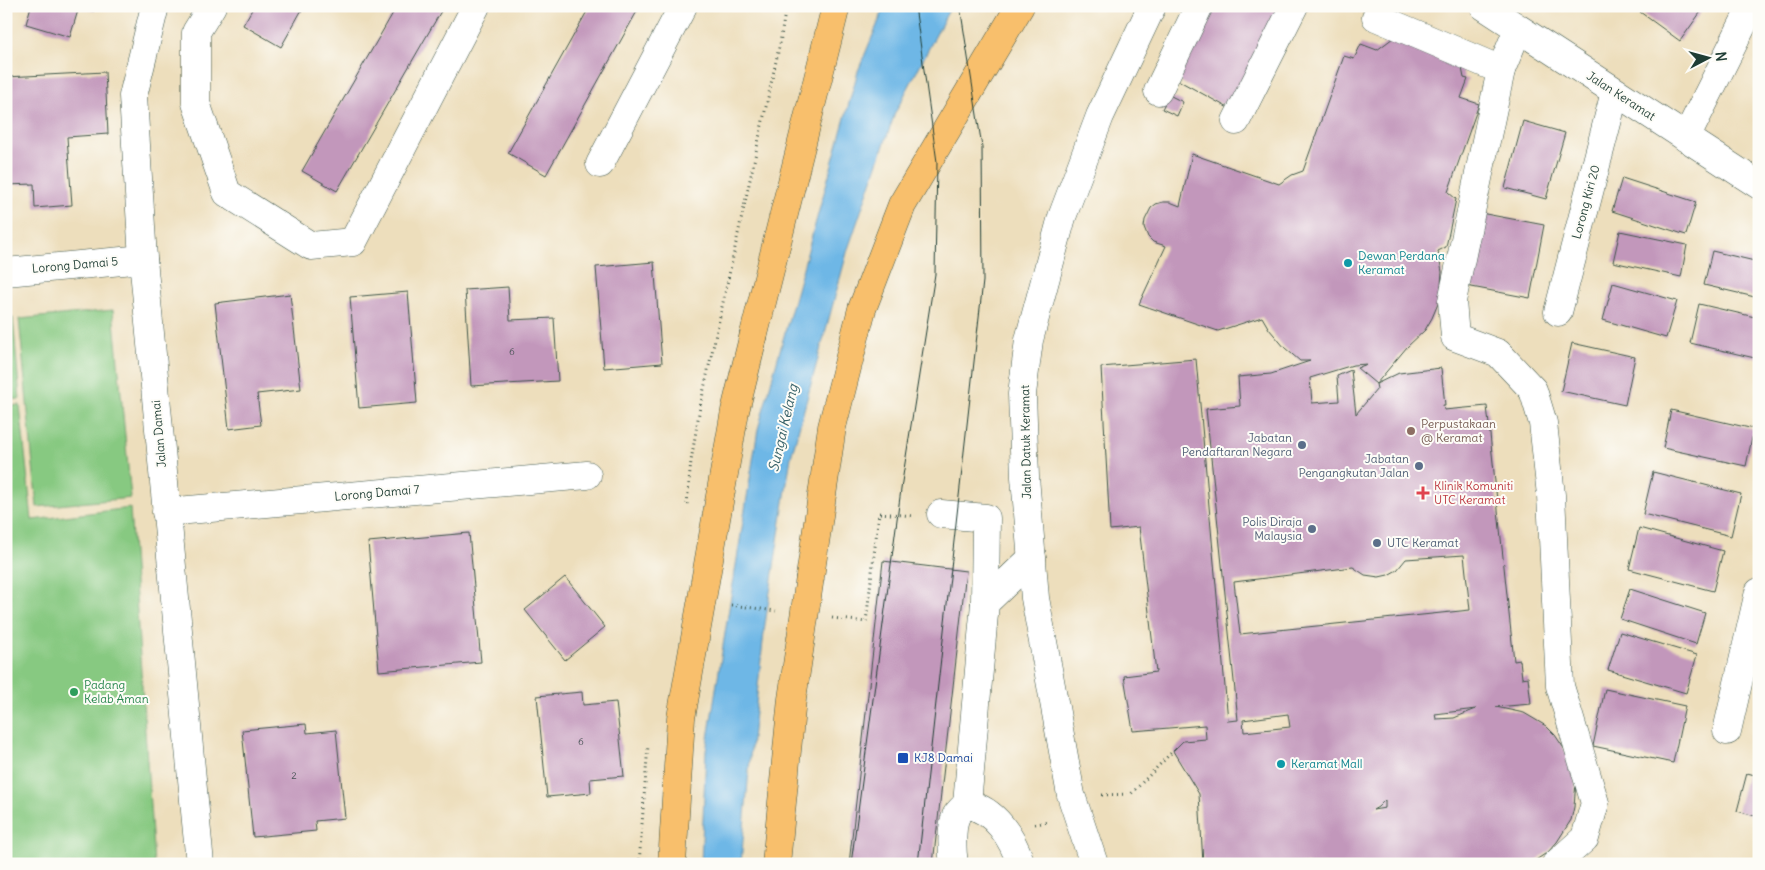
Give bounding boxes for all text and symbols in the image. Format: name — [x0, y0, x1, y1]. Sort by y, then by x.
north arrow — [1682, 32, 1732, 82]
text: N — [1711, 51, 1730, 62]
street label: Jalan Keramat — [1584, 68, 1658, 123]
street label: Lorong Kiri 20 — [1568, 163, 1603, 241]
place label: Dewan Perdana Keramat — [1358, 248, 1445, 277]
street label: Lorong Damai 5 — [31, 253, 119, 276]
marker: Dewan Perdana Keramat — [1342, 257, 1354, 269]
house number: 6 — [509, 345, 515, 358]
water label: Sungai Kelang — [764, 381, 802, 474]
street label: Jalan Datuk Keramat — [1017, 385, 1034, 499]
street label: Jalan Damai — [148, 400, 169, 468]
place label: Perpustakaan @ Keramat — [1421, 416, 1496, 445]
marker: Perpustakaan @ Keramat — [1405, 425, 1417, 437]
place label: Jabatan Pendaftaran Negara — [1182, 430, 1292, 459]
marker: Jabatan Pendaftaran Negara — [1296, 439, 1308, 451]
place label: Jabatan Pengangkutan Jalan — [1298, 451, 1409, 480]
marker: Jabatan Pengangkutan Jalan — [1413, 460, 1425, 472]
place label: Klinik Komuniti UTC Keramat — [1434, 478, 1513, 507]
street label: Lorong Damai 7 — [334, 481, 420, 504]
marker: Klinik Komuniti UTC Keramat — [1416, 486, 1430, 500]
place label: Polis Diraja Malaysia — [1242, 514, 1302, 543]
marker: Polis Diraja Malaysia — [1306, 523, 1318, 535]
place label: UTC Keramat — [1387, 535, 1459, 550]
marker: UTC Keramat — [1371, 537, 1383, 549]
place label: Padang Kelab Aman — [84, 677, 149, 706]
marker: Padang Kelab Aman — [68, 686, 80, 698]
house number: 6 — [578, 735, 584, 748]
place label: KJ8 Damai — [914, 750, 973, 765]
marker: KJ8 Damai — [896, 751, 910, 765]
place label: Keramat Mall — [1291, 756, 1362, 771]
marker: Keramat Mall — [1275, 758, 1287, 770]
house number: 2 — [291, 769, 297, 782]

